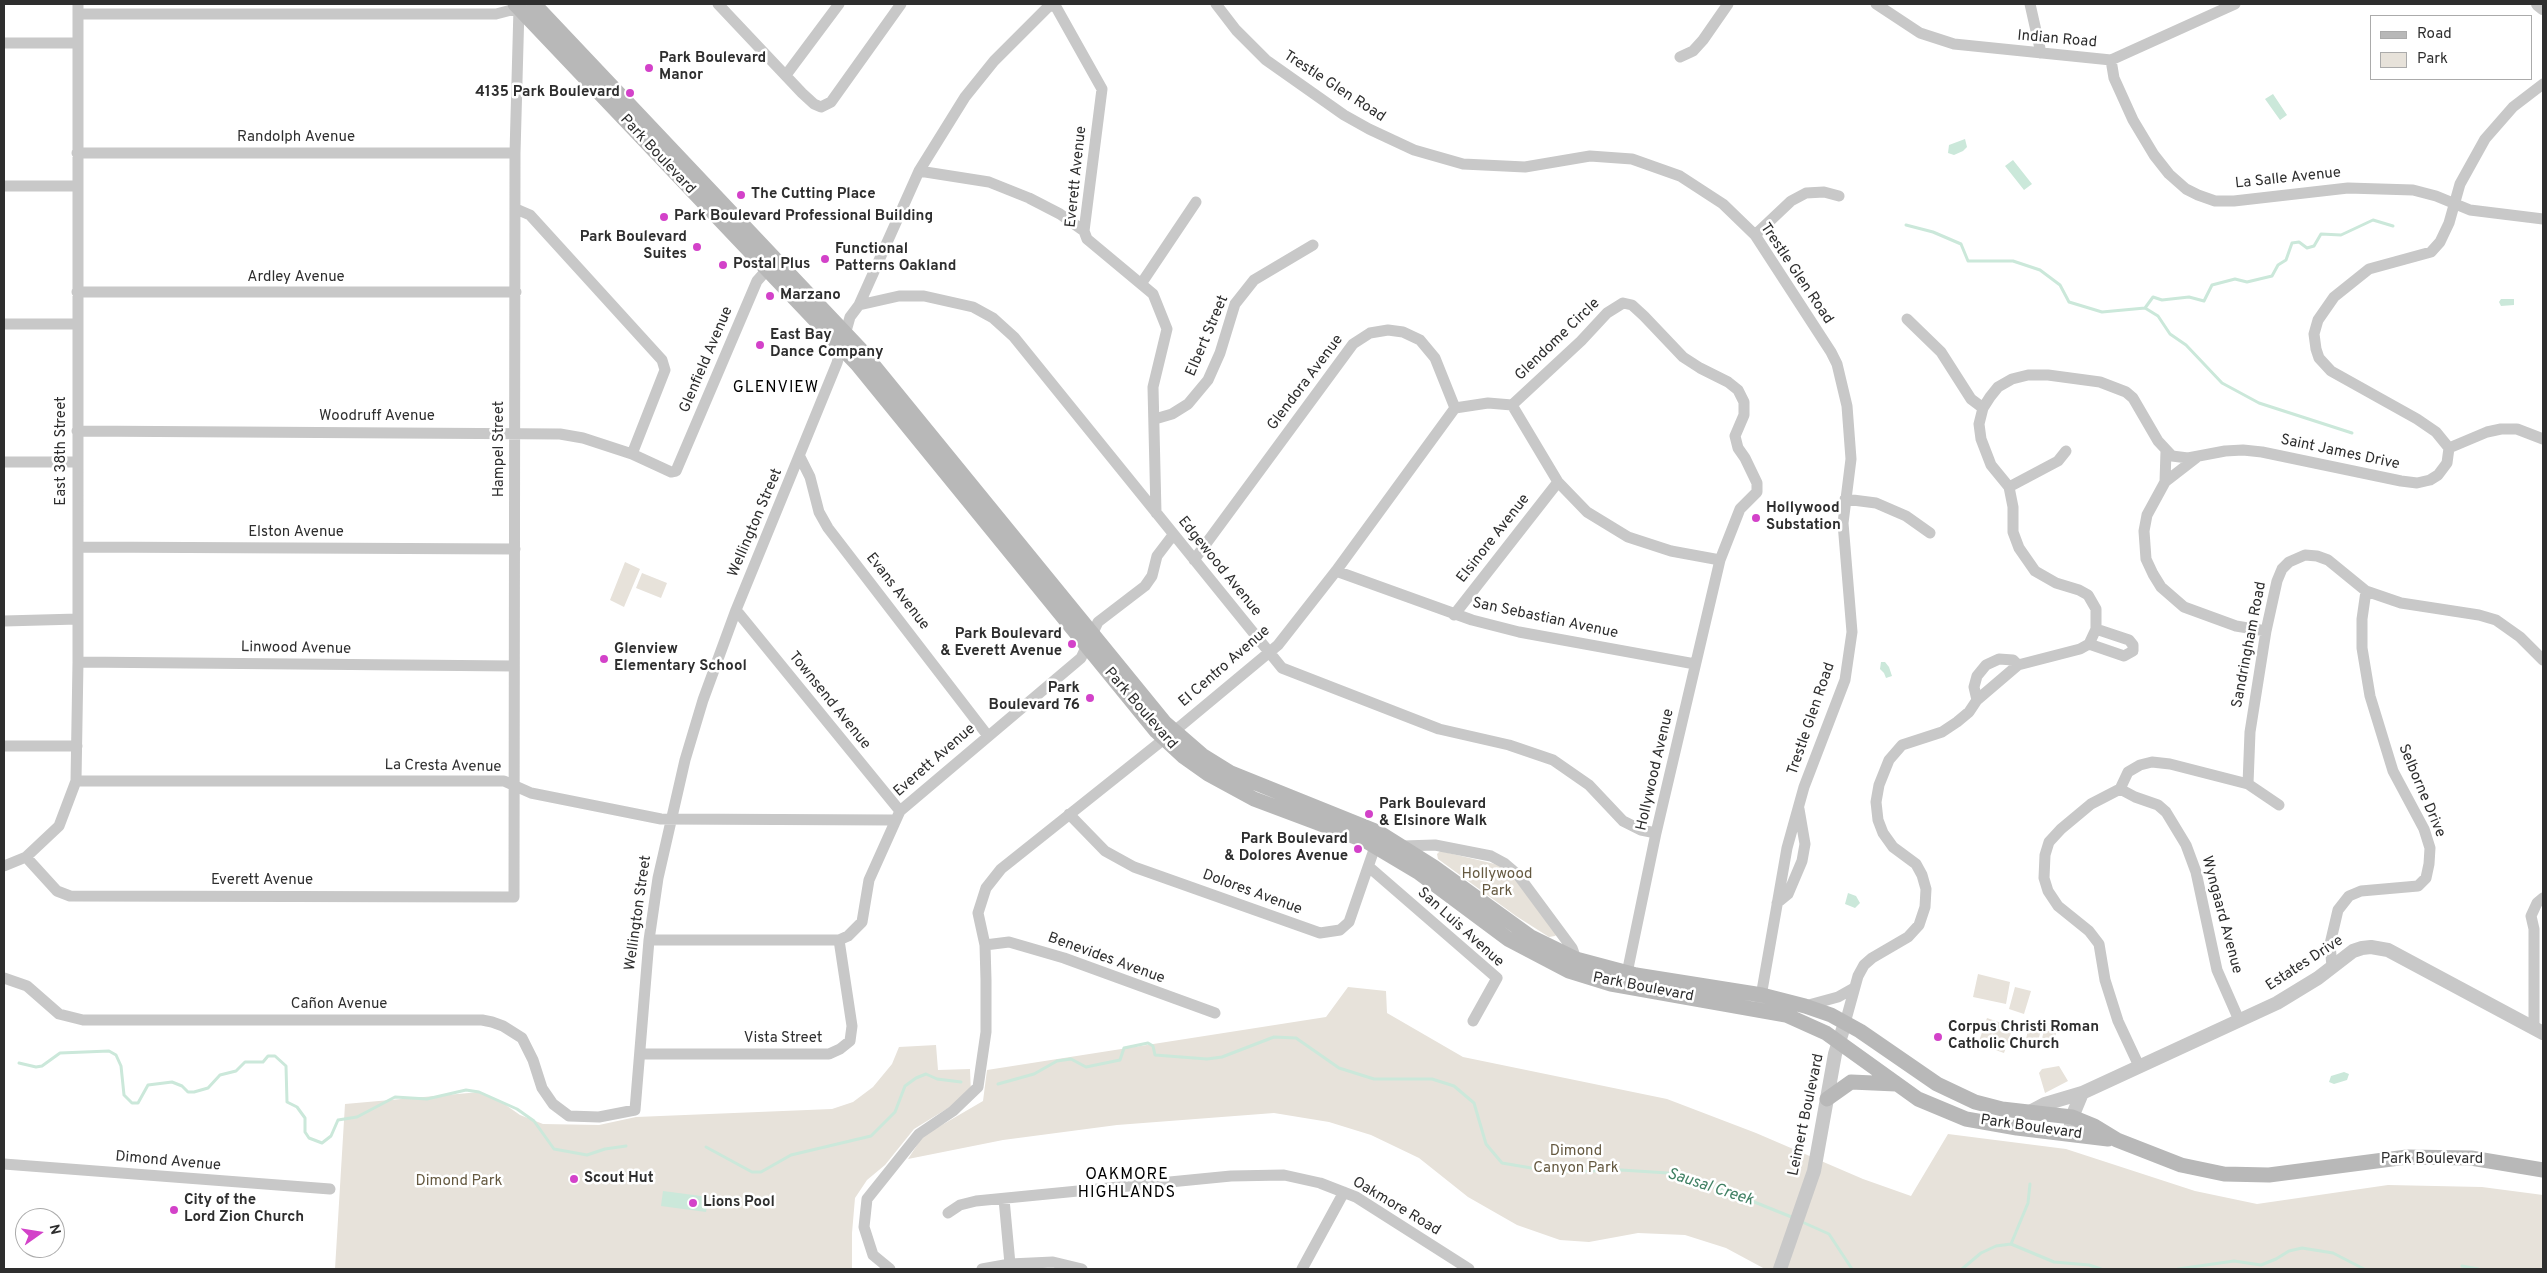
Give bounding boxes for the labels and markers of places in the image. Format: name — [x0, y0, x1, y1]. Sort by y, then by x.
place label: Park Boulevard Manor — [659, 50, 766, 85]
marker: Park Boulevard Manor — [643, 62, 655, 74]
place label: 4135 Park Boulevard — [475, 84, 620, 102]
marker: 4135 Park Boulevard — [624, 87, 636, 99]
place label: The Cutting Place — [751, 186, 876, 204]
marker: The Cutting Place — [735, 189, 747, 201]
place label: Park Boulevard Professional Building — [674, 208, 933, 226]
marker: Park Boulevard Professional Building — [658, 211, 670, 223]
place label: Park Boulevard Suites — [580, 229, 687, 264]
marker: Park Boulevard Suites — [691, 241, 703, 253]
place label: Functional Patterns Oakland — [835, 241, 956, 276]
marker: Functional Patterns Oakland — [819, 253, 831, 265]
place label: Postal Plus — [733, 256, 810, 274]
marker: Postal Plus — [717, 259, 729, 271]
place label: Marzano — [780, 287, 841, 305]
marker: Marzano — [764, 290, 776, 302]
place label: East Bay Dance Company — [770, 327, 884, 362]
marker: East Bay Dance Company — [754, 339, 766, 351]
place label: Hollywood Substation — [1766, 500, 1841, 535]
marker: Hollywood Substation — [1750, 512, 1762, 524]
place label: Park Boulevard & Everett Avenue — [940, 626, 1062, 661]
marker: Park Boulevard & Everett Avenue — [1066, 638, 1078, 650]
place label: Glenview Elementary School — [614, 641, 747, 676]
marker: Glenview Elementary School — [598, 653, 610, 665]
place label: Park Boulevard 76 — [988, 680, 1080, 715]
marker: Park Boulevard 76 — [1084, 692, 1096, 704]
place label: Park Boulevard & Elsinore Walk — [1379, 796, 1487, 831]
marker: Park Boulevard & Elsinore Walk — [1363, 808, 1375, 820]
place label: Park Boulevard & Dolores Avenue — [1224, 831, 1348, 866]
marker: Park Boulevard & Dolores Avenue — [1352, 843, 1364, 855]
place label: Corpus Christi Roman Catholic Church — [1948, 1019, 2099, 1054]
marker: Corpus Christi Roman Catholic Church — [1932, 1031, 1944, 1043]
place label: Scout Hut — [584, 1170, 654, 1188]
marker: Scout Hut — [568, 1173, 580, 1185]
place label: City of the Lord Zion Church — [184, 1192, 304, 1227]
place label: Lions Pool — [703, 1194, 775, 1212]
marker: Lions Pool — [687, 1197, 699, 1209]
marker: City of the Lord Zion Church — [168, 1204, 180, 1216]

